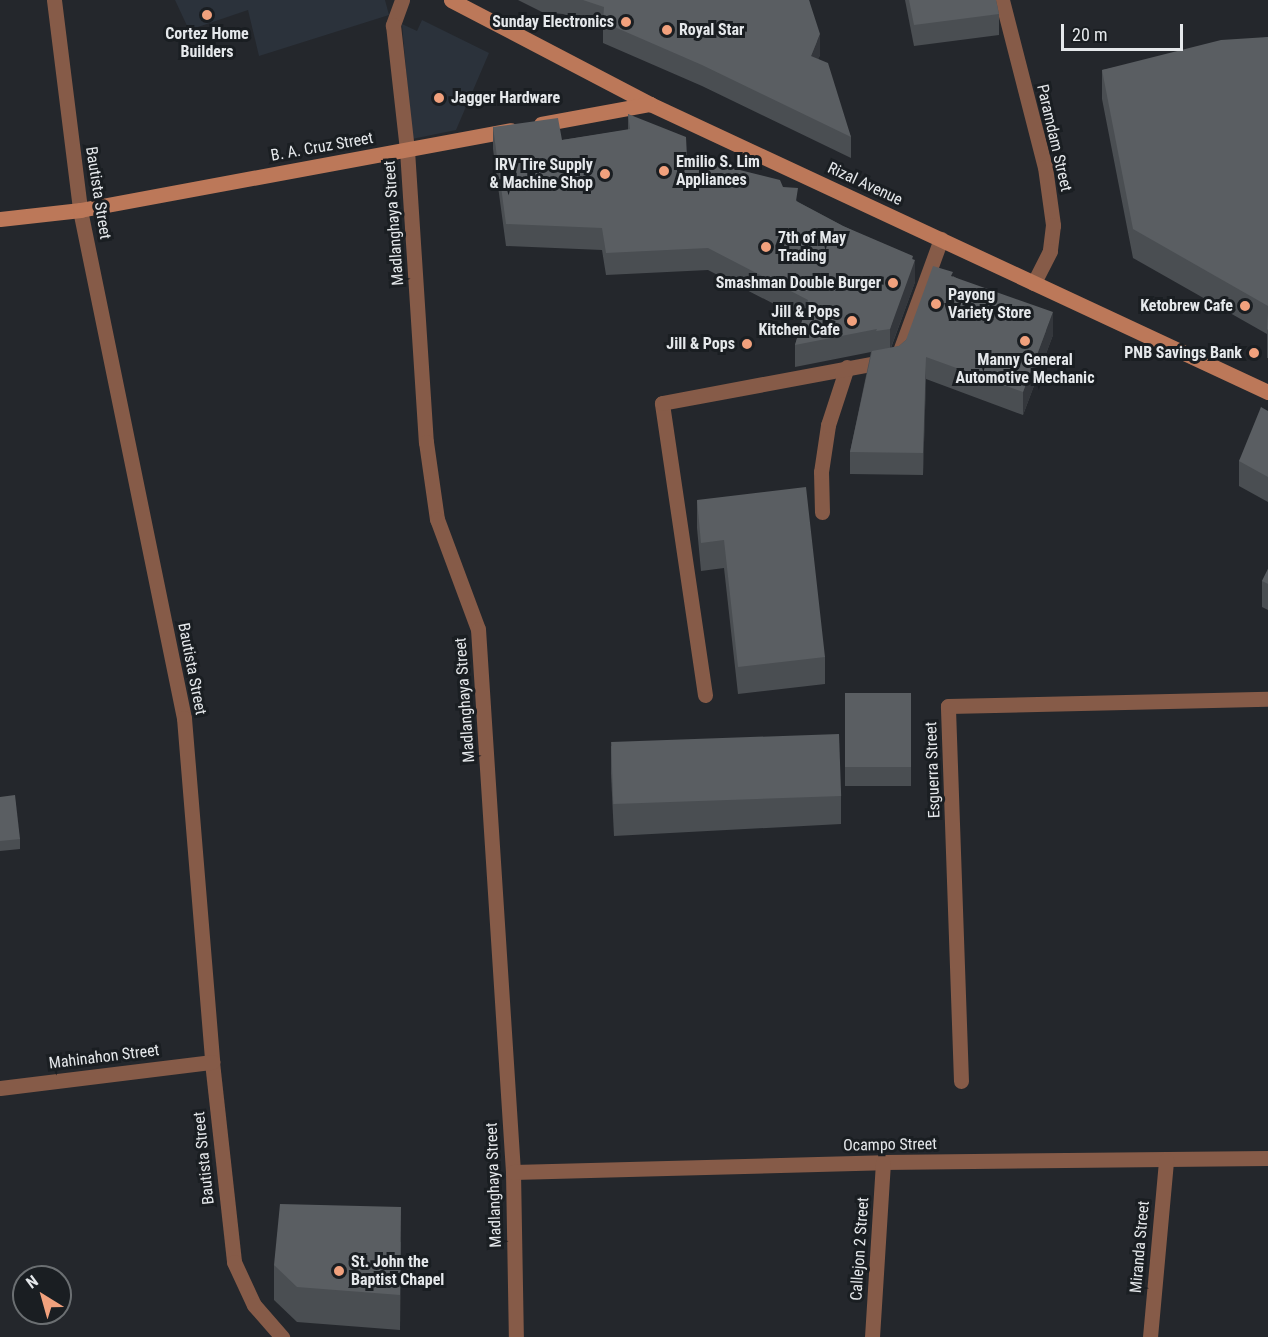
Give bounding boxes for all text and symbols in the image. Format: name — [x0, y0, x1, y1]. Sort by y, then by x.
marker: Cortez Home Builders — [200, 8, 214, 22]
place label: Sunday Electronics — [492, 12, 614, 32]
scale bar — [1064, 12, 1186, 50]
marker: Sunday Electronics — [619, 15, 633, 29]
place label: Royal Star — [679, 20, 744, 40]
marker: Royal Star — [660, 23, 674, 37]
place label: Cortez Home Builders — [165, 24, 249, 62]
text: 20 m — [1072, 24, 1107, 45]
street label: Paramdam Street — [1032, 82, 1076, 194]
place label: Jagger Hardware — [451, 88, 560, 108]
marker: Jagger Hardware — [432, 91, 446, 105]
street label: B. A. Cruz Street — [269, 129, 375, 165]
street label: Bautista Street — [81, 145, 115, 241]
place label: Emilio S. Lim Appliances — [676, 152, 760, 190]
place label: IRV Tire Supply & Machine Shop — [490, 155, 593, 193]
street label: Rizal Avenue — [825, 158, 905, 210]
street label: Madlanghaya Street — [380, 160, 408, 286]
marker: Emilio S. Lim Appliances — [657, 164, 671, 178]
marker: IRV Tire Supply & Machine Shop — [598, 167, 612, 181]
place label: 7th of May Trading — [778, 228, 846, 266]
marker: 7th of May Trading — [759, 240, 773, 254]
place label: Smashman Double Burger — [716, 273, 881, 293]
marker: Smashman Double Burger — [886, 276, 900, 290]
place label: Payong Variety Store — [948, 285, 1031, 323]
place label: Ketobrew Cafe — [1140, 296, 1233, 316]
marker: Payong Variety Store — [929, 297, 943, 311]
marker: Ketobrew Cafe — [1238, 299, 1252, 313]
place label: Jill & Pops Kitchen Cafe — [758, 302, 840, 340]
marker: Jill & Pops Kitchen Cafe — [845, 314, 859, 328]
place label: Jill & Pops — [666, 334, 735, 354]
marker: Manny General Automotive Mechanic — [1018, 334, 1032, 348]
marker: Jill & Pops — [740, 337, 754, 351]
place label: PNB Savings Bank — [1124, 343, 1242, 363]
marker: PNB Savings Bank — [1247, 346, 1261, 360]
place label: Manny General Automotive Mechanic — [956, 350, 1094, 388]
street label: Bautista Street — [174, 621, 210, 717]
street label: Madlanghaya Street — [451, 637, 479, 763]
street label: Esguerra Street — [922, 721, 944, 819]
street label: Mahinahon Street — [48, 1041, 160, 1073]
street label: Bautista Street — [190, 1111, 218, 1205]
street label: Madlanghaya Street — [482, 1122, 506, 1248]
street label: Ocampo Street — [843, 1135, 937, 1155]
street label: Callejon 2 Street — [847, 1197, 873, 1301]
street label: Miranda Street — [1126, 1200, 1154, 1294]
place label: St. John the Baptist Chapel — [351, 1252, 444, 1290]
marker: St. John the Baptist Chapel — [332, 1264, 346, 1278]
north arrow — [12, 1265, 72, 1325]
text: N — [22, 1271, 42, 1292]

